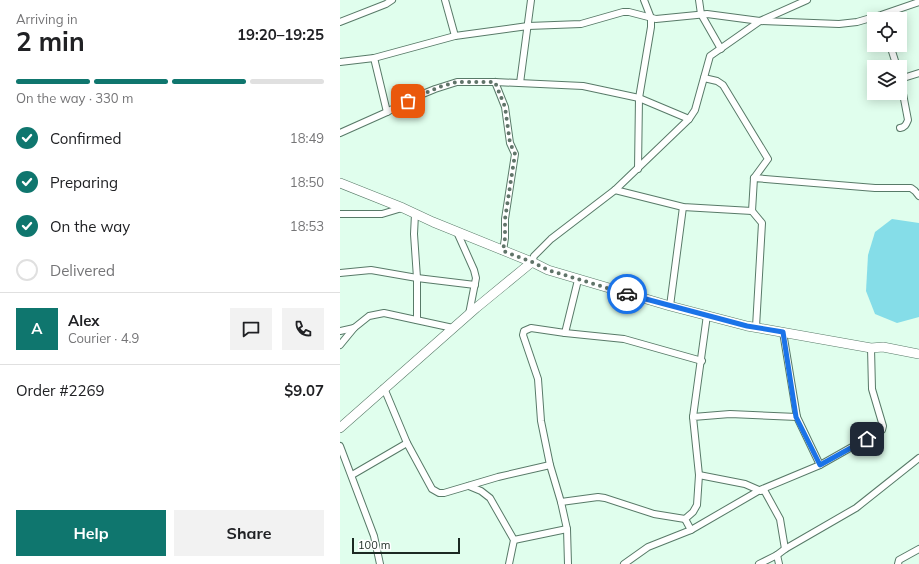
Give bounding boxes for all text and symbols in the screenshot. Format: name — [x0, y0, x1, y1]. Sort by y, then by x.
text: Arriving in — [16, 11, 78, 27]
map controls — [867, 12, 907, 100]
button: locate — [867, 12, 907, 52]
text: 2 min — [16, 25, 85, 58]
text: 19:20–19:25 — [237, 25, 324, 44]
button: layers — [867, 60, 907, 100]
pin — [391, 84, 425, 118]
text: On the way · 330 m — [16, 90, 133, 106]
icon: bag — [397, 90, 419, 112]
icon: check — [16, 127, 38, 149]
text: Confirmed — [50, 129, 121, 148]
text: 18:49 — [290, 130, 324, 146]
icon: check — [16, 171, 38, 193]
text: Preparing — [50, 173, 118, 192]
text: 18:50 — [290, 174, 324, 190]
icon: check — [16, 215, 38, 237]
text: On the way — [50, 217, 130, 236]
text: 18:53 — [290, 218, 324, 234]
text: Delivered — [50, 261, 115, 280]
courier — [607, 274, 647, 314]
icon: car — [616, 283, 638, 305]
button: chat — [230, 308, 272, 350]
button: phone — [282, 308, 324, 350]
text: Alex — [68, 311, 100, 330]
text: A — [31, 319, 43, 338]
text: Courier · 4.9 — [68, 330, 139, 346]
text: Order #2269 — [16, 381, 104, 400]
text: $9.07 — [284, 381, 324, 400]
pin — [850, 422, 884, 456]
icon: home — [856, 428, 878, 450]
button: Help — [16, 510, 166, 556]
button: Share — [174, 510, 324, 556]
scale bar — [352, 536, 460, 555]
text: 100 m — [358, 538, 390, 552]

